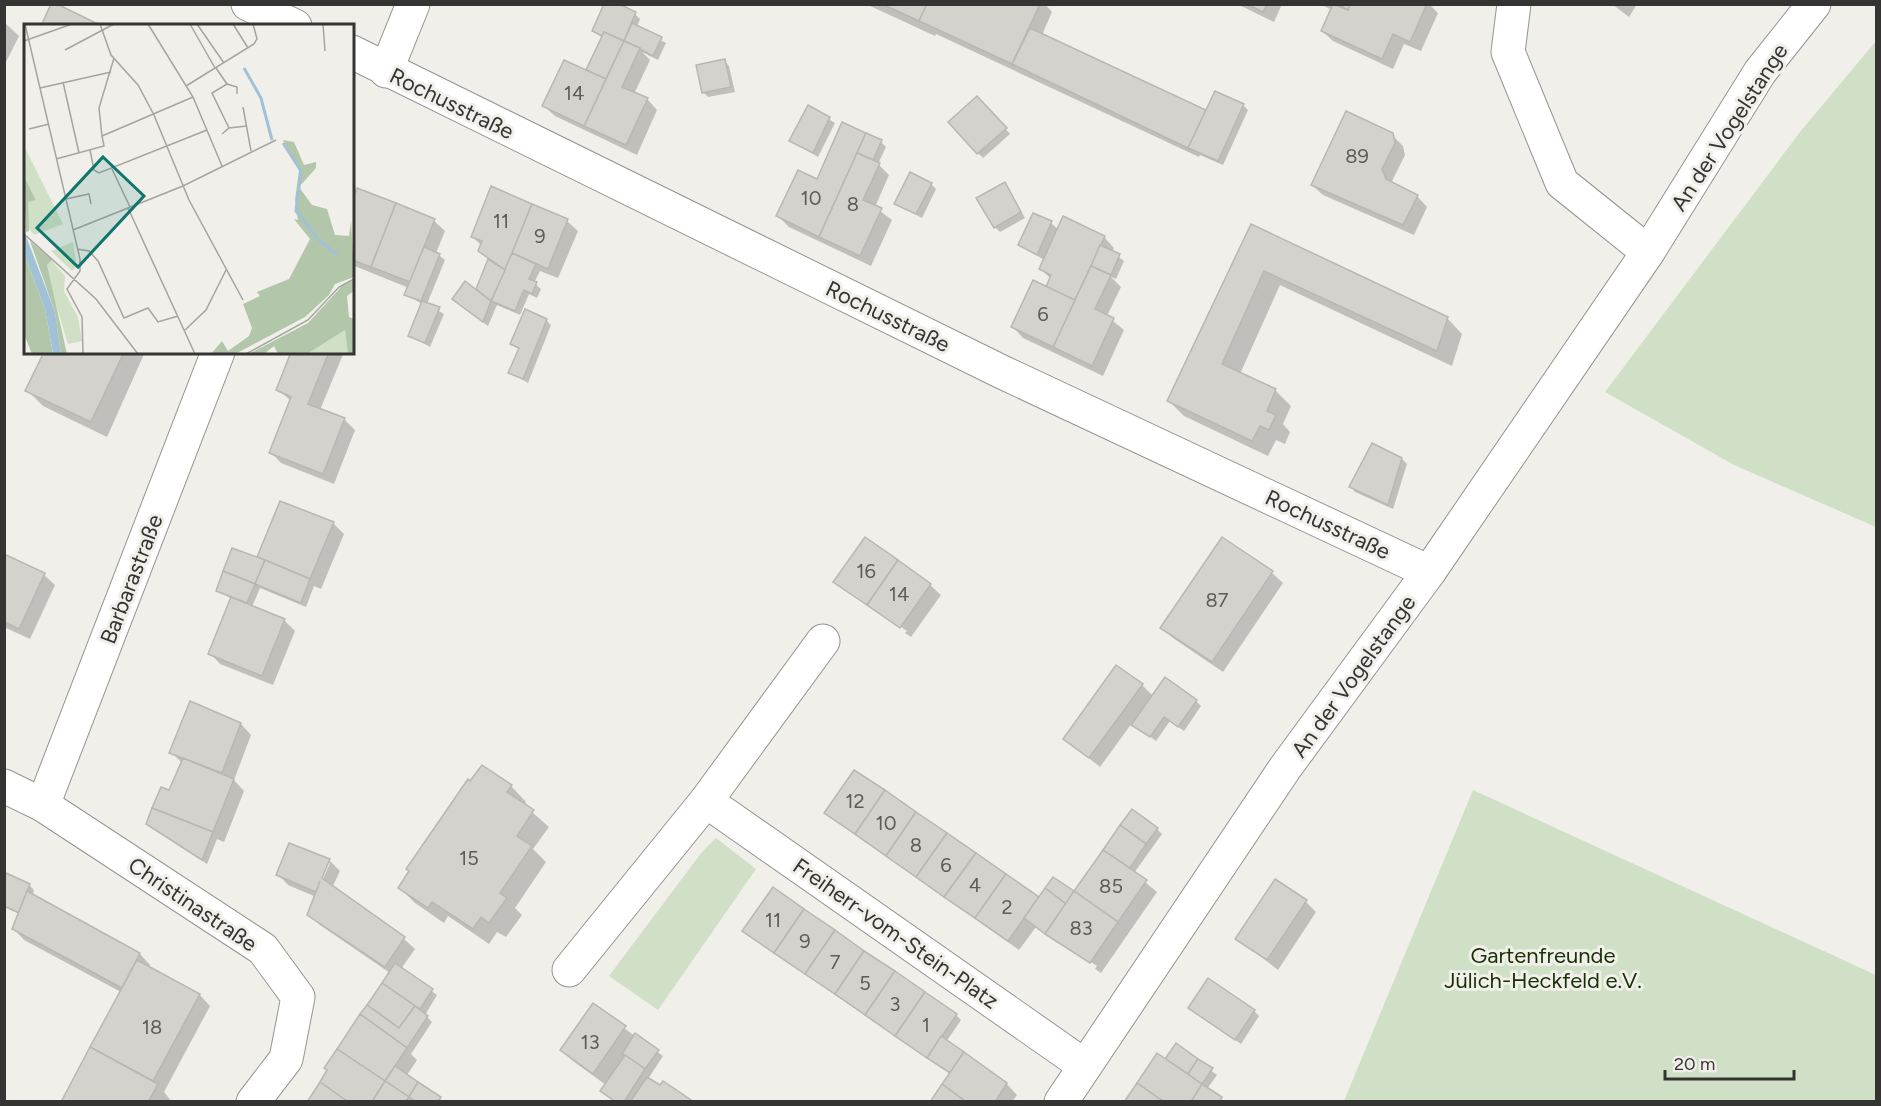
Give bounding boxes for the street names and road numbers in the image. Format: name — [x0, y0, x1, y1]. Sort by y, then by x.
street label: An der Vogelstange — [1665, 38, 1794, 216]
street label: Rochusstraße — [385, 62, 518, 145]
street label: Rochusstraße — [821, 275, 954, 358]
street label: Rochusstraße — [1261, 484, 1395, 565]
street label: Barbarastraße — [94, 511, 169, 648]
street label: An der Vogelstange — [1285, 590, 1421, 763]
street label: Christinastraße — [123, 851, 262, 957]
street label: Freiherr-vom-Stein-Platz — [788, 852, 1004, 1015]

